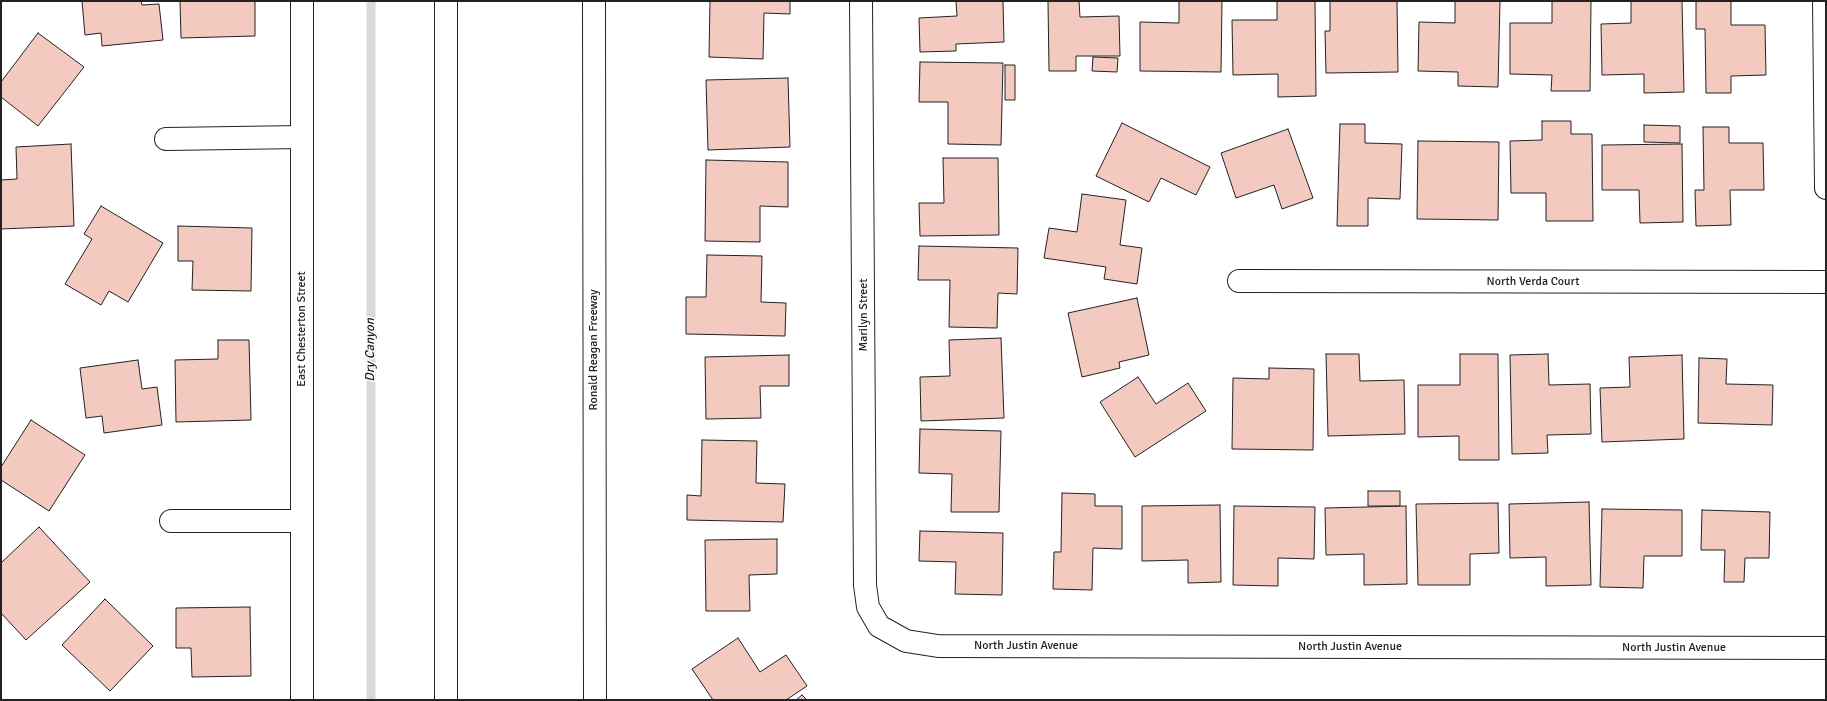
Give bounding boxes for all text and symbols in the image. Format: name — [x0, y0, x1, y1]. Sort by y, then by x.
street label: East Chesterton Street — [295, 271, 309, 387]
street label: North Verda Court — [1487, 275, 1579, 289]
street label: Marilyn Street — [857, 278, 871, 352]
street label: Ronald Reagan Freeway — [587, 289, 601, 411]
water label: Dry Canyon — [363, 318, 379, 382]
street label: North Justin Avenue — [974, 639, 1078, 653]
street label: North Justin Avenue — [1298, 640, 1402, 654]
street label: North Justin Avenue — [1622, 641, 1726, 655]

